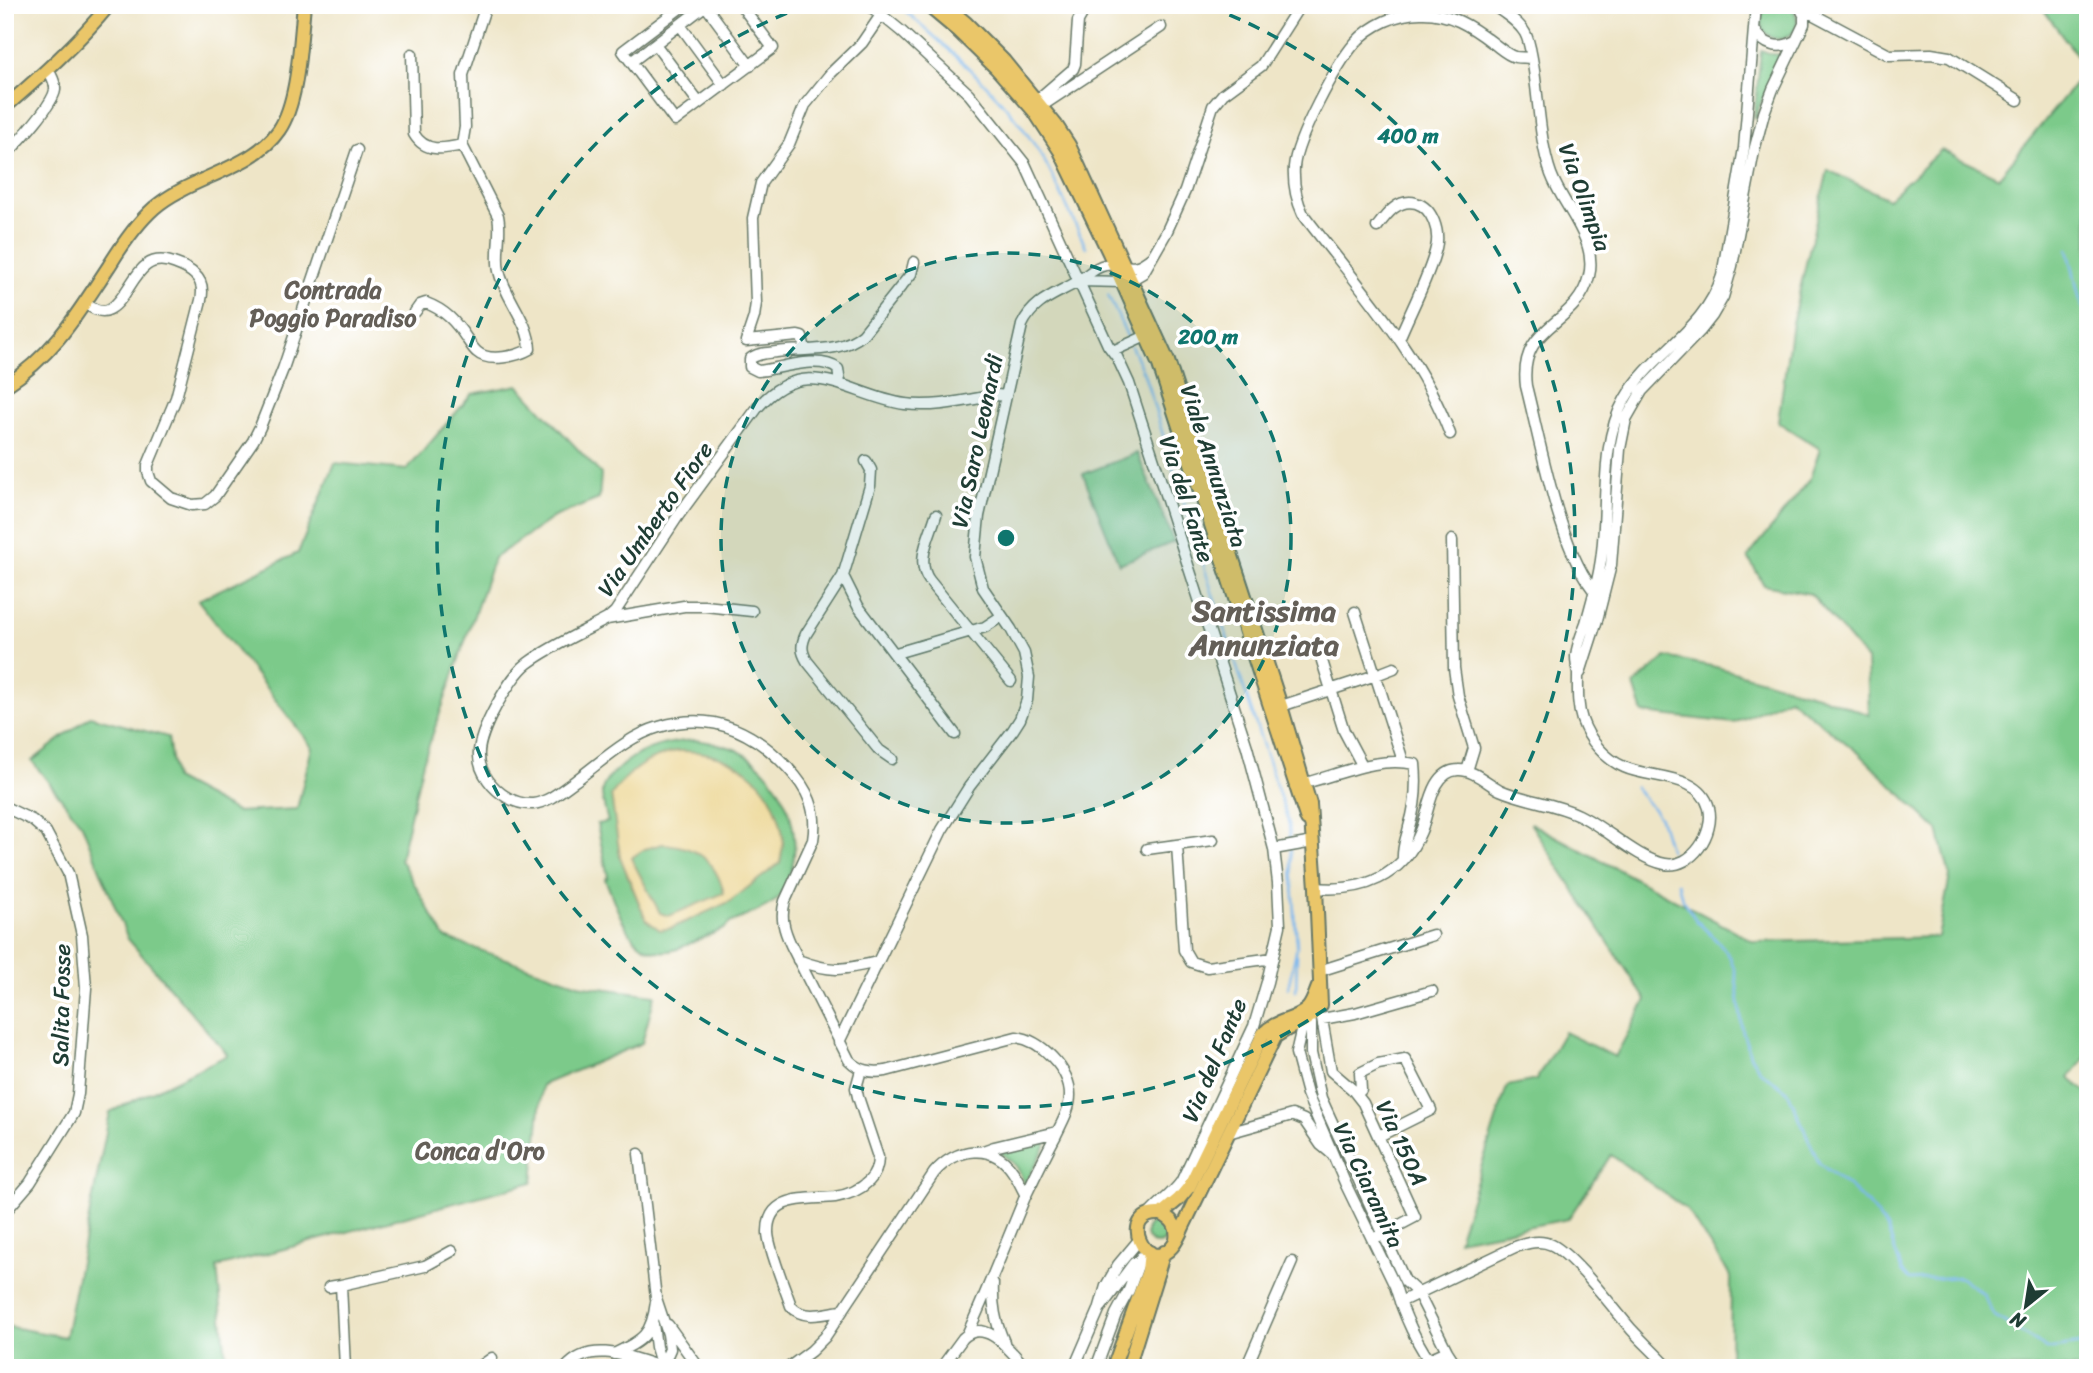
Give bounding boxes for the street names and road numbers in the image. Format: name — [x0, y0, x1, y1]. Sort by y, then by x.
street label: Via Olimpia — [1546, 137, 1623, 258]
street label: Via Saro Leonardi — [939, 350, 1016, 532]
street label: Viale Annunziata — [1168, 379, 1259, 553]
street label: Via del Fante — [1147, 430, 1226, 568]
street label: Via Umberto Fiore — [586, 433, 725, 606]
street label: Salita Fosse — [40, 943, 83, 1067]
street label: Via del Fante — [1170, 991, 1259, 1129]
street label: Via 150A — [1364, 1093, 1439, 1193]
street label: Via Ciaramita — [1321, 1115, 1416, 1255]

